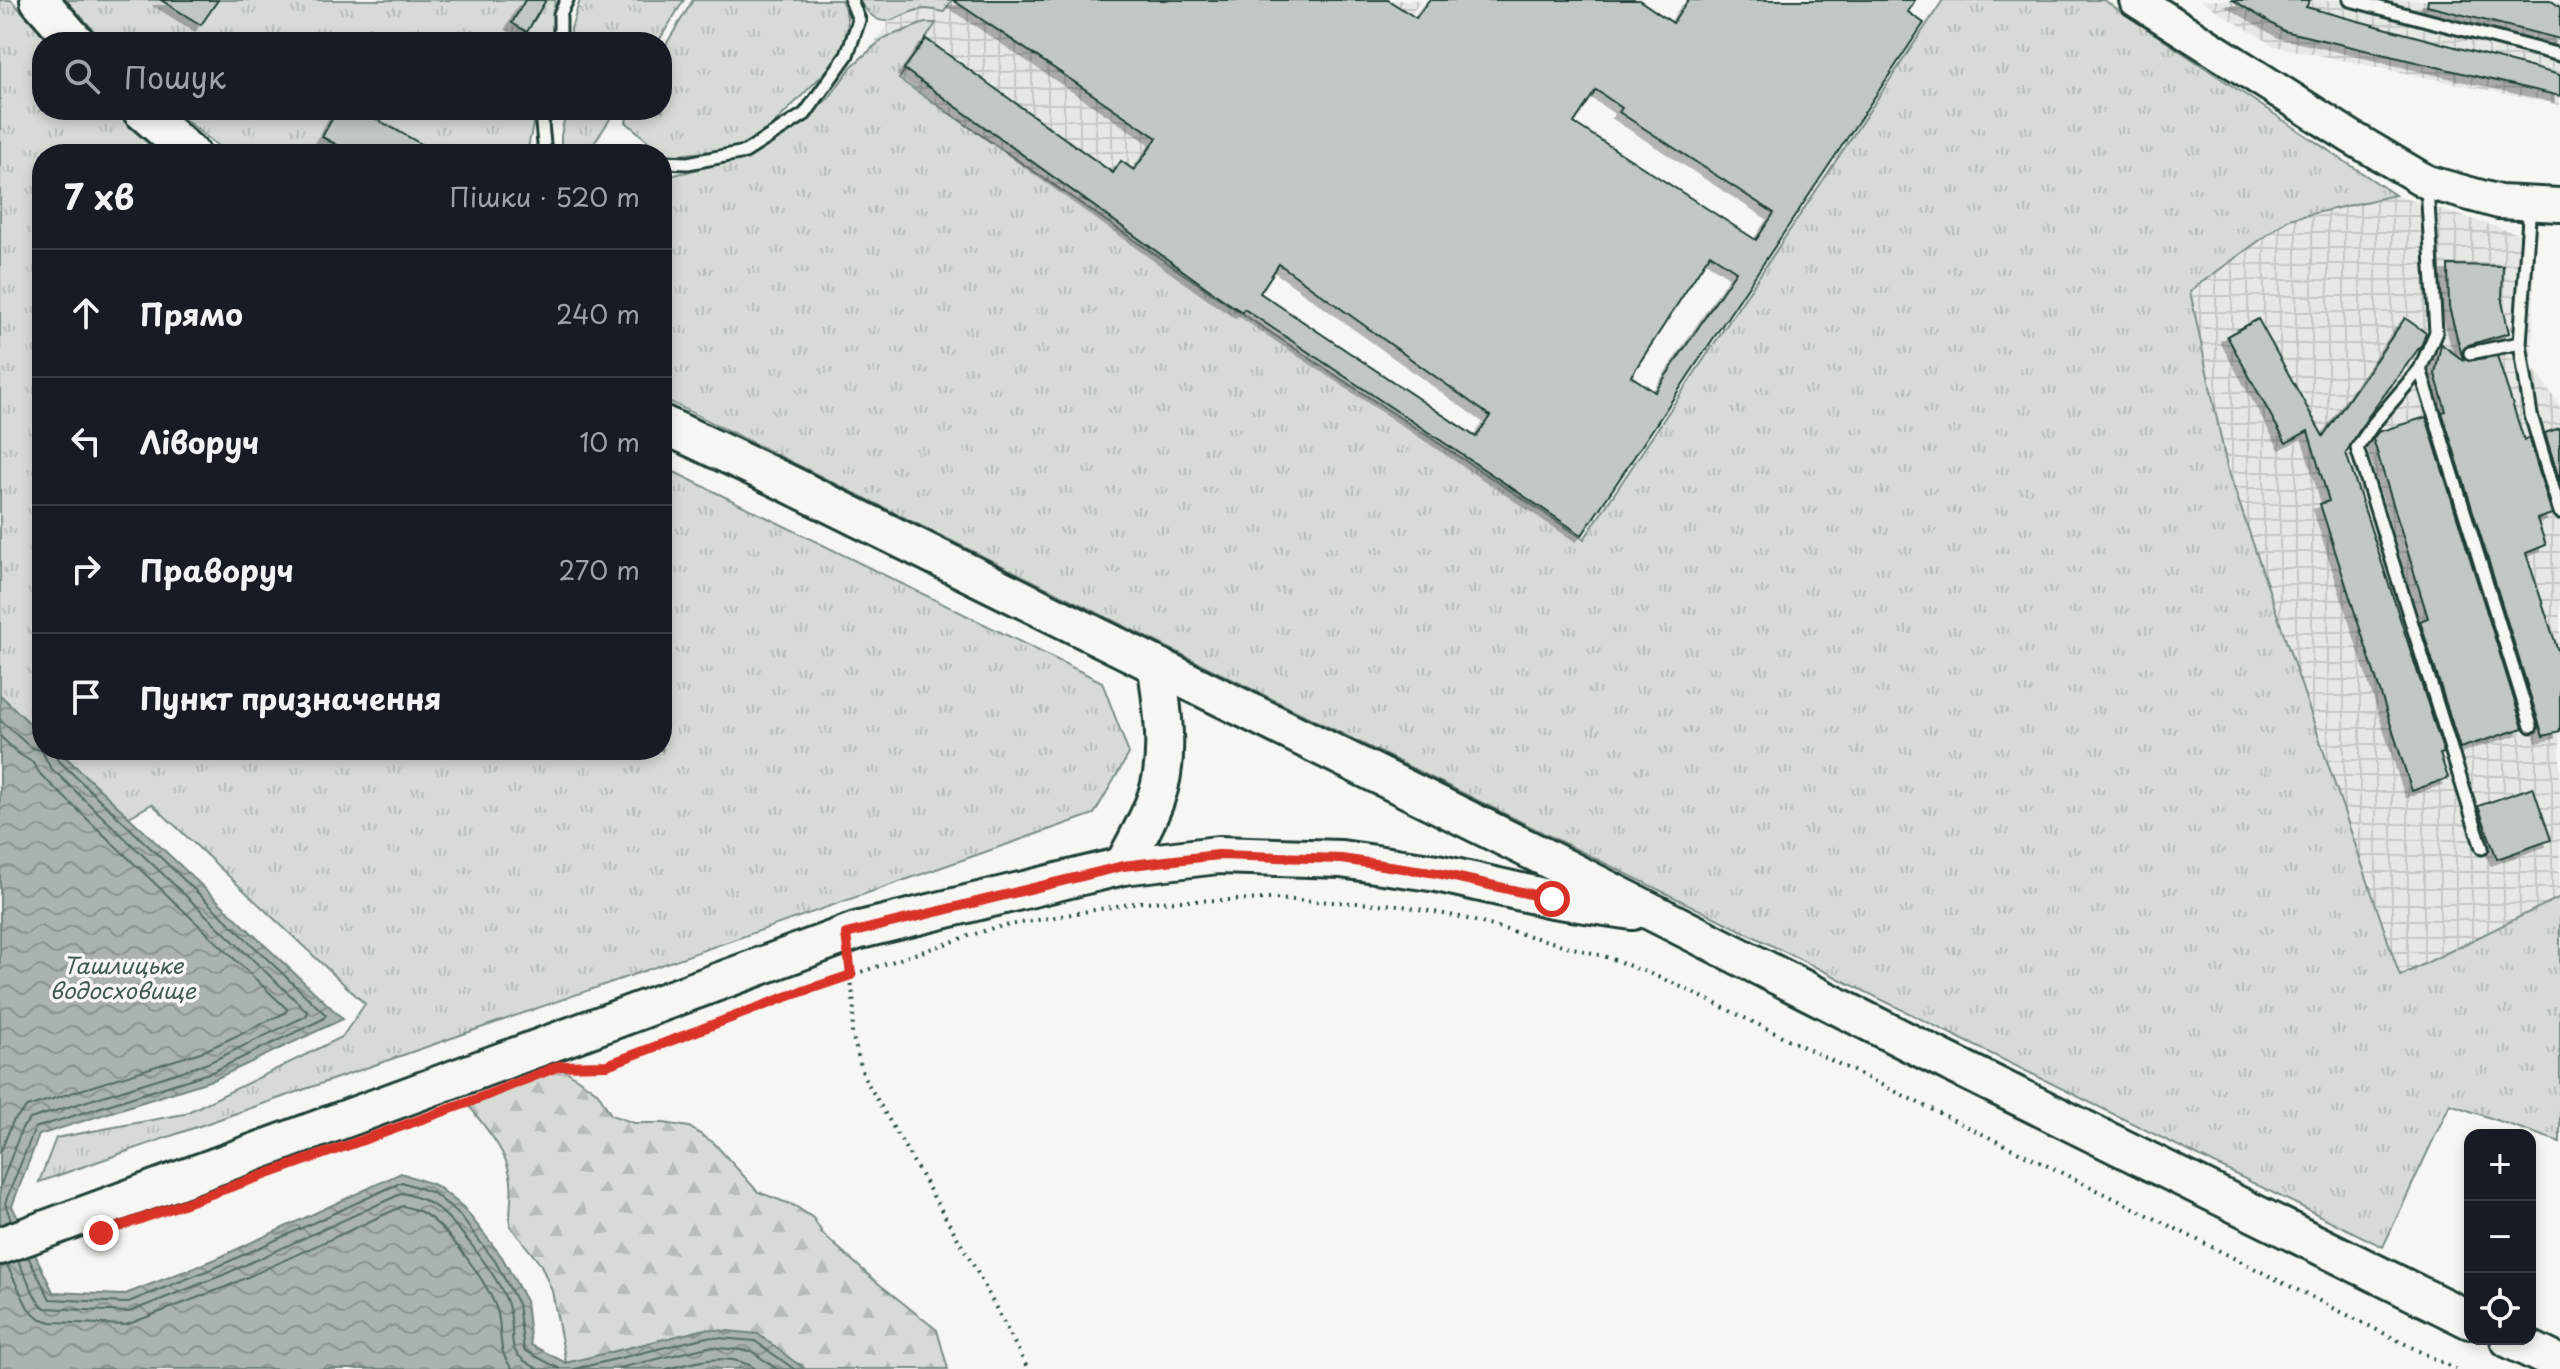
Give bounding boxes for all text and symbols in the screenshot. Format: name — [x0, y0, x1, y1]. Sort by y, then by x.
search box — [32, 32, 672, 120]
icon: search — [60, 54, 104, 98]
text: Пошук — [124, 54, 226, 99]
text: 7 хв — [64, 170, 134, 222]
text: Пішки · 520 m — [449, 177, 640, 216]
icon: ahead — [64, 291, 108, 335]
text: Прямо — [140, 291, 243, 336]
text: 240 m — [556, 294, 640, 333]
icon: left — [64, 419, 108, 463]
text: Ліворуч — [140, 419, 259, 464]
text: 10 m — [579, 422, 640, 461]
icon: right — [64, 547, 108, 591]
text: Праворуч — [140, 547, 294, 592]
text: 270 m — [559, 550, 640, 589]
icon: arrive — [64, 675, 108, 719]
text: Пункт призначення — [140, 675, 441, 720]
route start — [1534, 881, 1570, 917]
water label: Ташлицьке водосховище — [50, 948, 197, 1006]
map controls — [2464, 1129, 2536, 1345]
button: + — [2464, 1129, 2536, 1201]
button: − — [2464, 1201, 2536, 1273]
route end — [83, 1215, 119, 1251]
button: locate — [2464, 1273, 2536, 1345]

